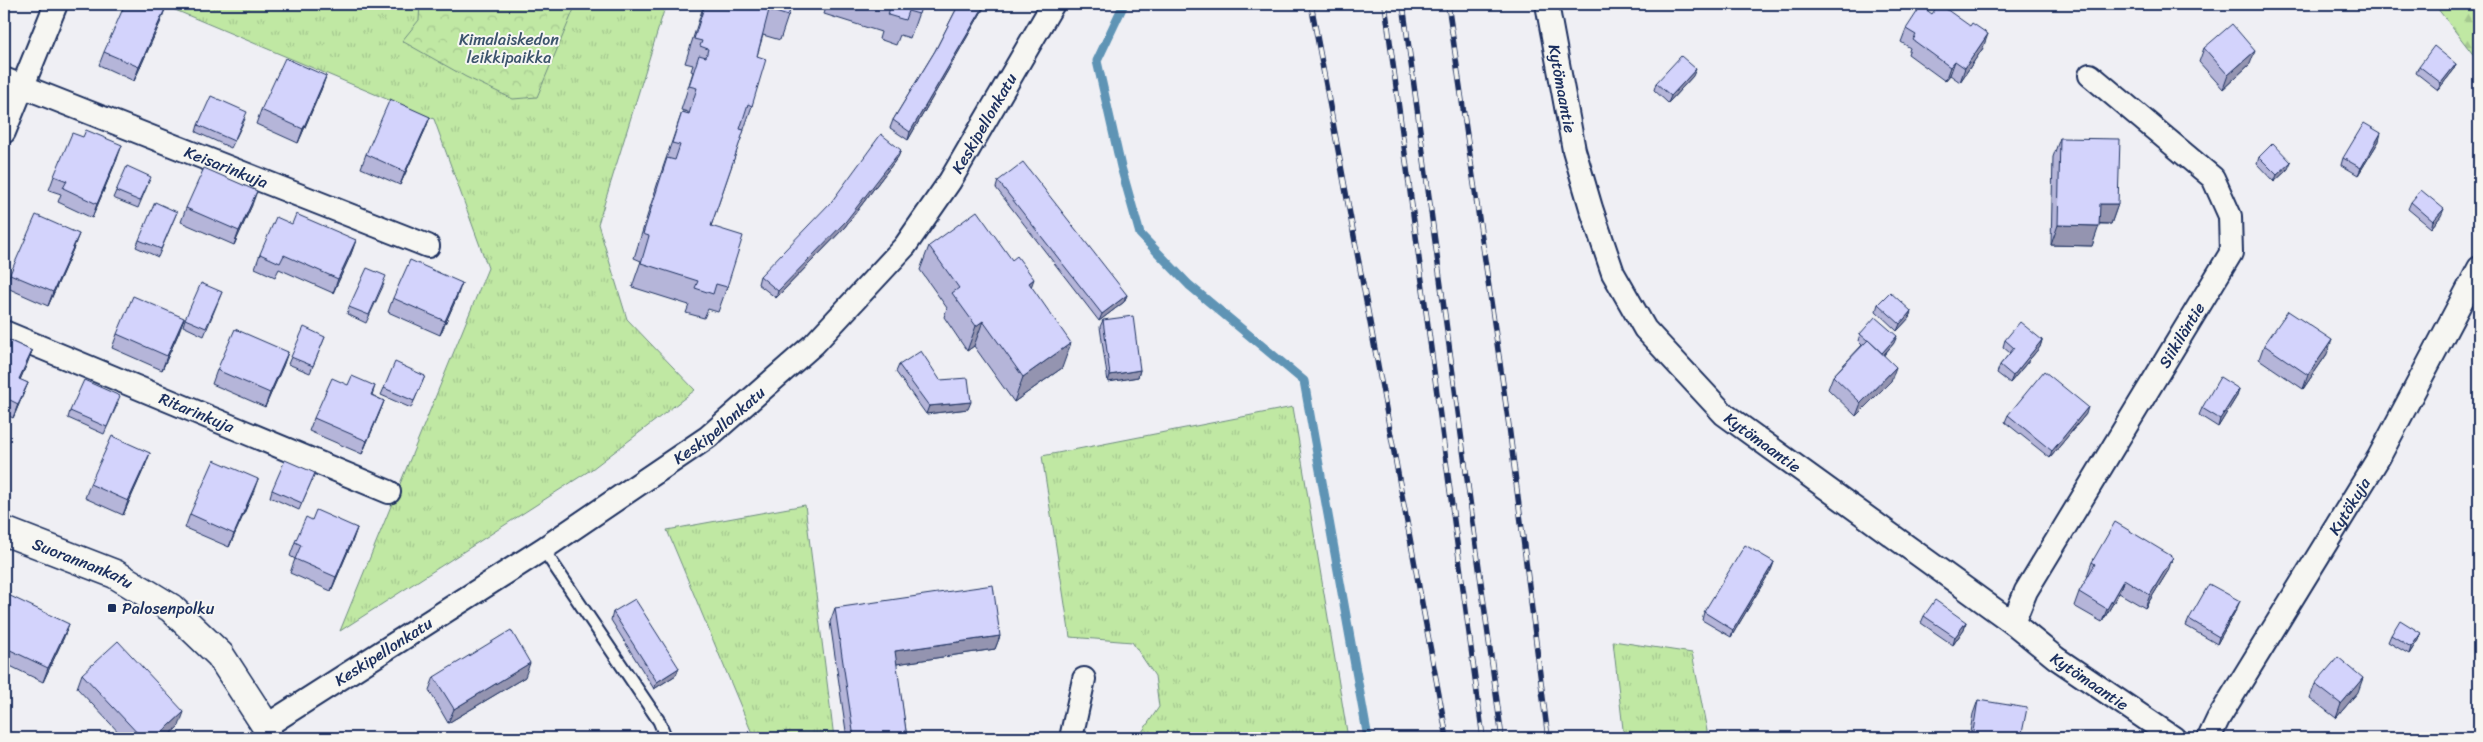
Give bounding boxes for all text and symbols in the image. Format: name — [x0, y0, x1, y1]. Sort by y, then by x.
park label: Kimalaiskedon leikkipaikka — [459, 25, 559, 72]
street label: Kytömaantie — [1540, 42, 1585, 135]
street label: Keskipellonkatu — [943, 67, 1025, 179]
street label: Keisarinkuja — [180, 137, 273, 196]
street label: Siikiläntie — [2150, 296, 2213, 374]
street label: Keskipellonkatu — [666, 378, 772, 472]
street label: Ritarinkuja — [155, 384, 240, 441]
street label: Kytömaantie — [1718, 404, 1808, 480]
street label: Kytökuja — [2320, 471, 2378, 541]
street label: Suorannankatu — [28, 529, 140, 597]
place label: Palosenpolku — [122, 594, 215, 623]
marker: Palosenpolku — [106, 602, 118, 614]
street label: Keskipellonkatu — [328, 608, 439, 694]
street label: Kytömaantie — [2044, 644, 2135, 718]

